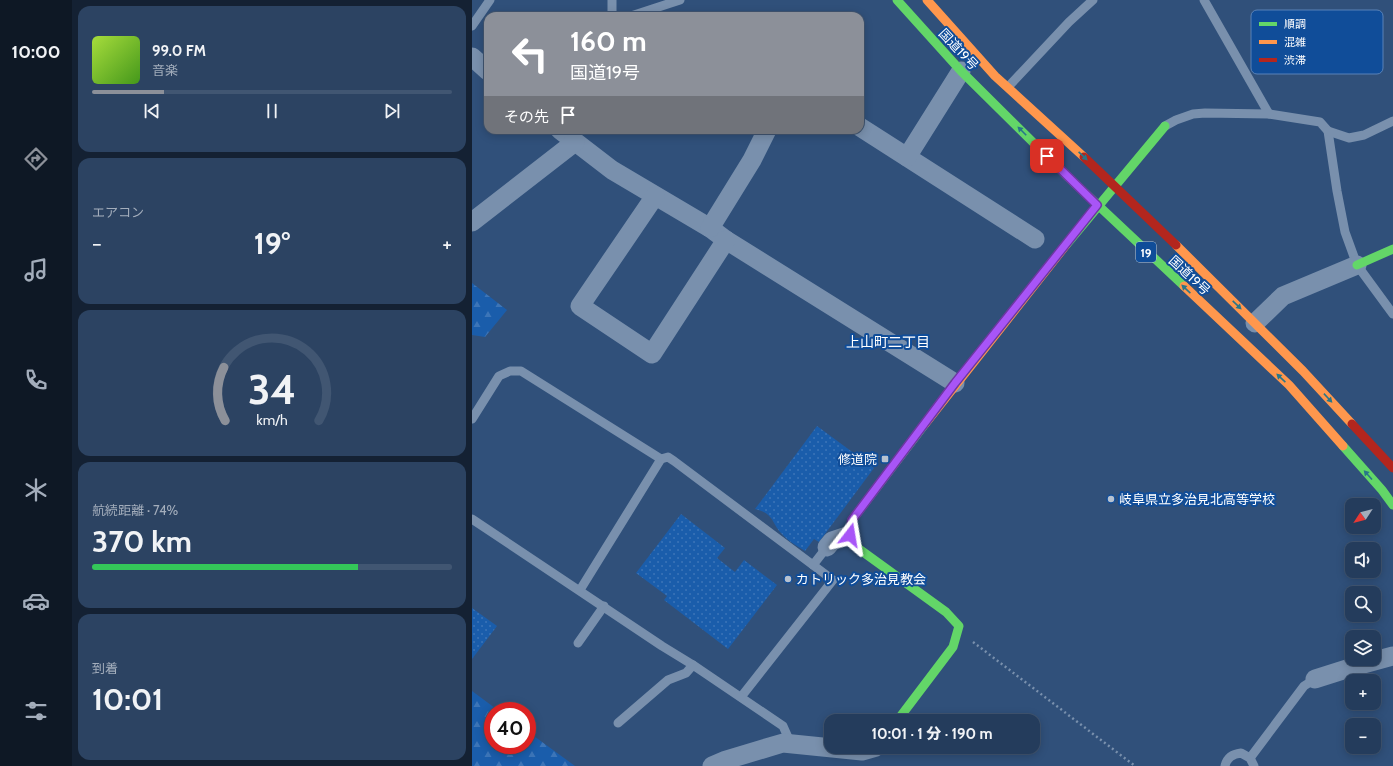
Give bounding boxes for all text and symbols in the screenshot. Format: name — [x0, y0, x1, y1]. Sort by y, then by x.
legend — [1251, 10, 1383, 74]
text: 順調 — [1284, 17, 1306, 31]
text: 160 m — [570, 24, 646, 58]
street label: 国道19号 — [936, 25, 982, 73]
icon: left — [504, 28, 556, 80]
text: 混雑 — [1284, 35, 1306, 49]
text: 10:00 — [12, 41, 60, 63]
text: 99.0 FM — [152, 42, 206, 60]
text: 渋滞 — [1284, 53, 1306, 67]
text: 音楽 — [152, 62, 178, 78]
text: 国道19号 — [570, 62, 640, 84]
icon: previous — [141, 100, 163, 122]
icon: pause — [261, 100, 283, 122]
icon: next — [381, 100, 403, 122]
icon: arrive — [557, 104, 579, 126]
text: その先 — [504, 108, 549, 126]
one-way arrow — [1017, 126, 1027, 136]
pin — [1030, 139, 1064, 173]
icon: directions — [22, 145, 50, 173]
icon: arrive — [1036, 145, 1058, 167]
one-way arrow — [1078, 152, 1088, 161]
text: エアコン — [92, 204, 144, 220]
text: 19° — [254, 225, 290, 262]
text: − — [92, 230, 102, 257]
text: + — [442, 230, 452, 257]
road number: 19 — [1136, 242, 1156, 262]
street label: 国道19号 — [1166, 252, 1214, 298]
icon: music — [22, 256, 50, 284]
one-way arrow — [1181, 285, 1192, 294]
one-way arrow — [1232, 300, 1242, 310]
district label: 上山町二丁目 — [846, 333, 930, 351]
text: 34 — [248, 364, 296, 414]
icon: phone — [22, 366, 50, 394]
one-way arrow — [1276, 374, 1286, 383]
one-way arrow — [1323, 393, 1332, 403]
text: km/h — [256, 411, 288, 429]
place label: 修道院 — [838, 451, 877, 467]
marker: 修道院 — [880, 454, 890, 464]
one-way arrow — [1363, 470, 1373, 480]
icon: climate — [22, 476, 50, 504]
place label: 岐阜県立多治見北高等学校 — [1119, 491, 1275, 507]
marker: 岐阜県立多治見北高等学校 — [1106, 494, 1116, 504]
north arrow — [1345, 498, 1381, 534]
map controls — [1345, 498, 1381, 754]
text: 航続距離 · 74% — [92, 502, 178, 518]
position arrow — [829, 514, 871, 556]
text: 370 km — [92, 523, 192, 560]
button: sound — [1345, 542, 1381, 578]
place label: カトリック多治見教会 — [796, 571, 926, 587]
marker: カトリック多治見教会 — [783, 574, 793, 584]
button: search — [1345, 586, 1381, 622]
icon: car — [22, 587, 50, 615]
button: layers — [1345, 630, 1381, 666]
text: 到着 — [92, 660, 118, 676]
button: + — [1345, 674, 1381, 710]
text: 10:01 — [92, 681, 163, 718]
icon: filters — [22, 697, 50, 725]
speed limit sign: 40 — [484, 702, 536, 754]
button: − — [1345, 718, 1381, 754]
text: 10:01 · 1 分 · 190 m — [872, 725, 992, 743]

